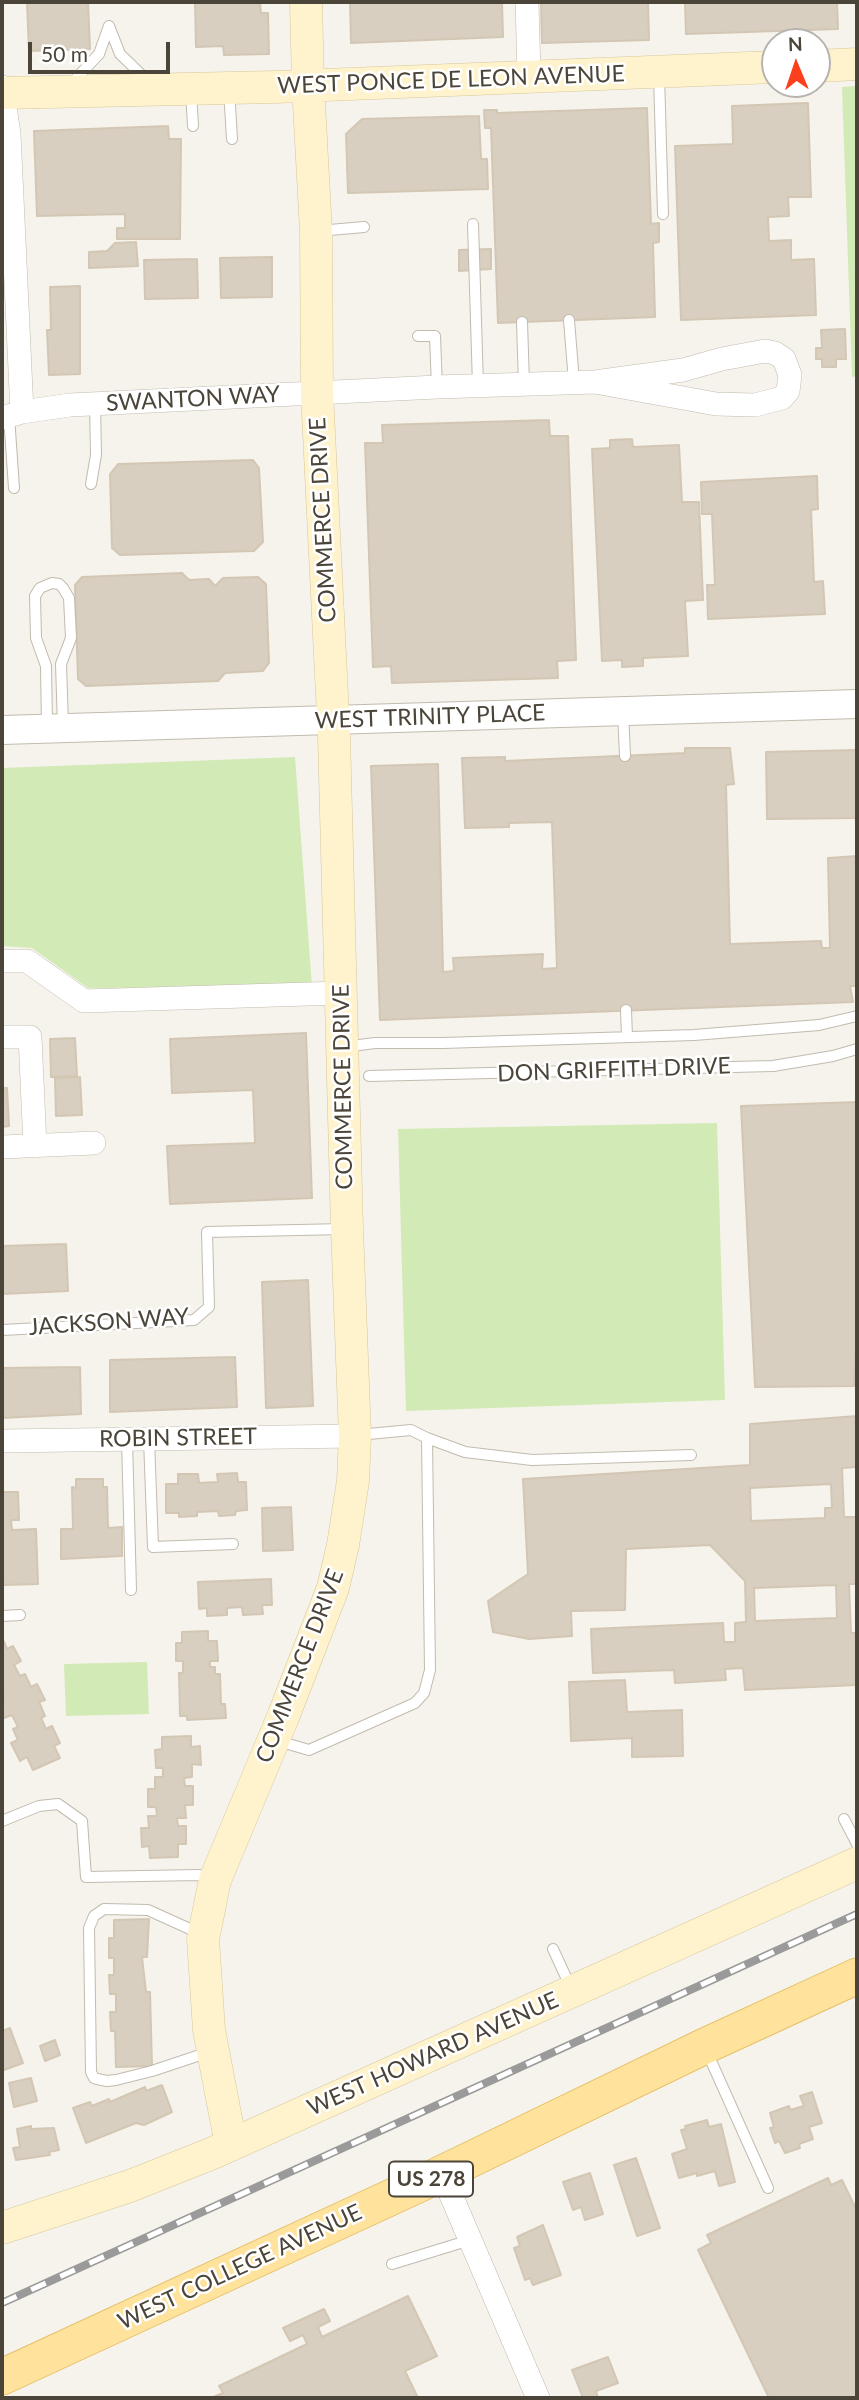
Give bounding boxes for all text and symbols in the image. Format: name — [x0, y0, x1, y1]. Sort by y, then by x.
scale bar — [32, 28, 173, 72]
north arrow — [761, 28, 831, 98]
text: N — [788, 32, 803, 55]
text: 50 m — [41, 41, 88, 66]
street label: WEST PONCE DE LEON AVENUE — [277, 60, 625, 100]
street label: SWANTON WAY — [105, 381, 281, 417]
street label: COMMERCE DRIVE — [304, 417, 342, 623]
street label: WEST TRINITY PLACE — [314, 699, 546, 735]
street label: COMMERCE DRIVE — [327, 984, 359, 1190]
street label: DON GRIFFITH DRIVE — [497, 1052, 731, 1088]
street label: JACKSON WAY — [28, 1303, 190, 1341]
street label: ROBIN STREET — [99, 1423, 257, 1453]
street label: COMMERCE DRIVE — [250, 1565, 350, 1767]
street label: WEST HOWARD AVENUE — [303, 1986, 563, 2122]
road number: US 278 — [389, 2162, 473, 2196]
street label: WEST COLLEGE AVENUE — [114, 2198, 366, 2336]

